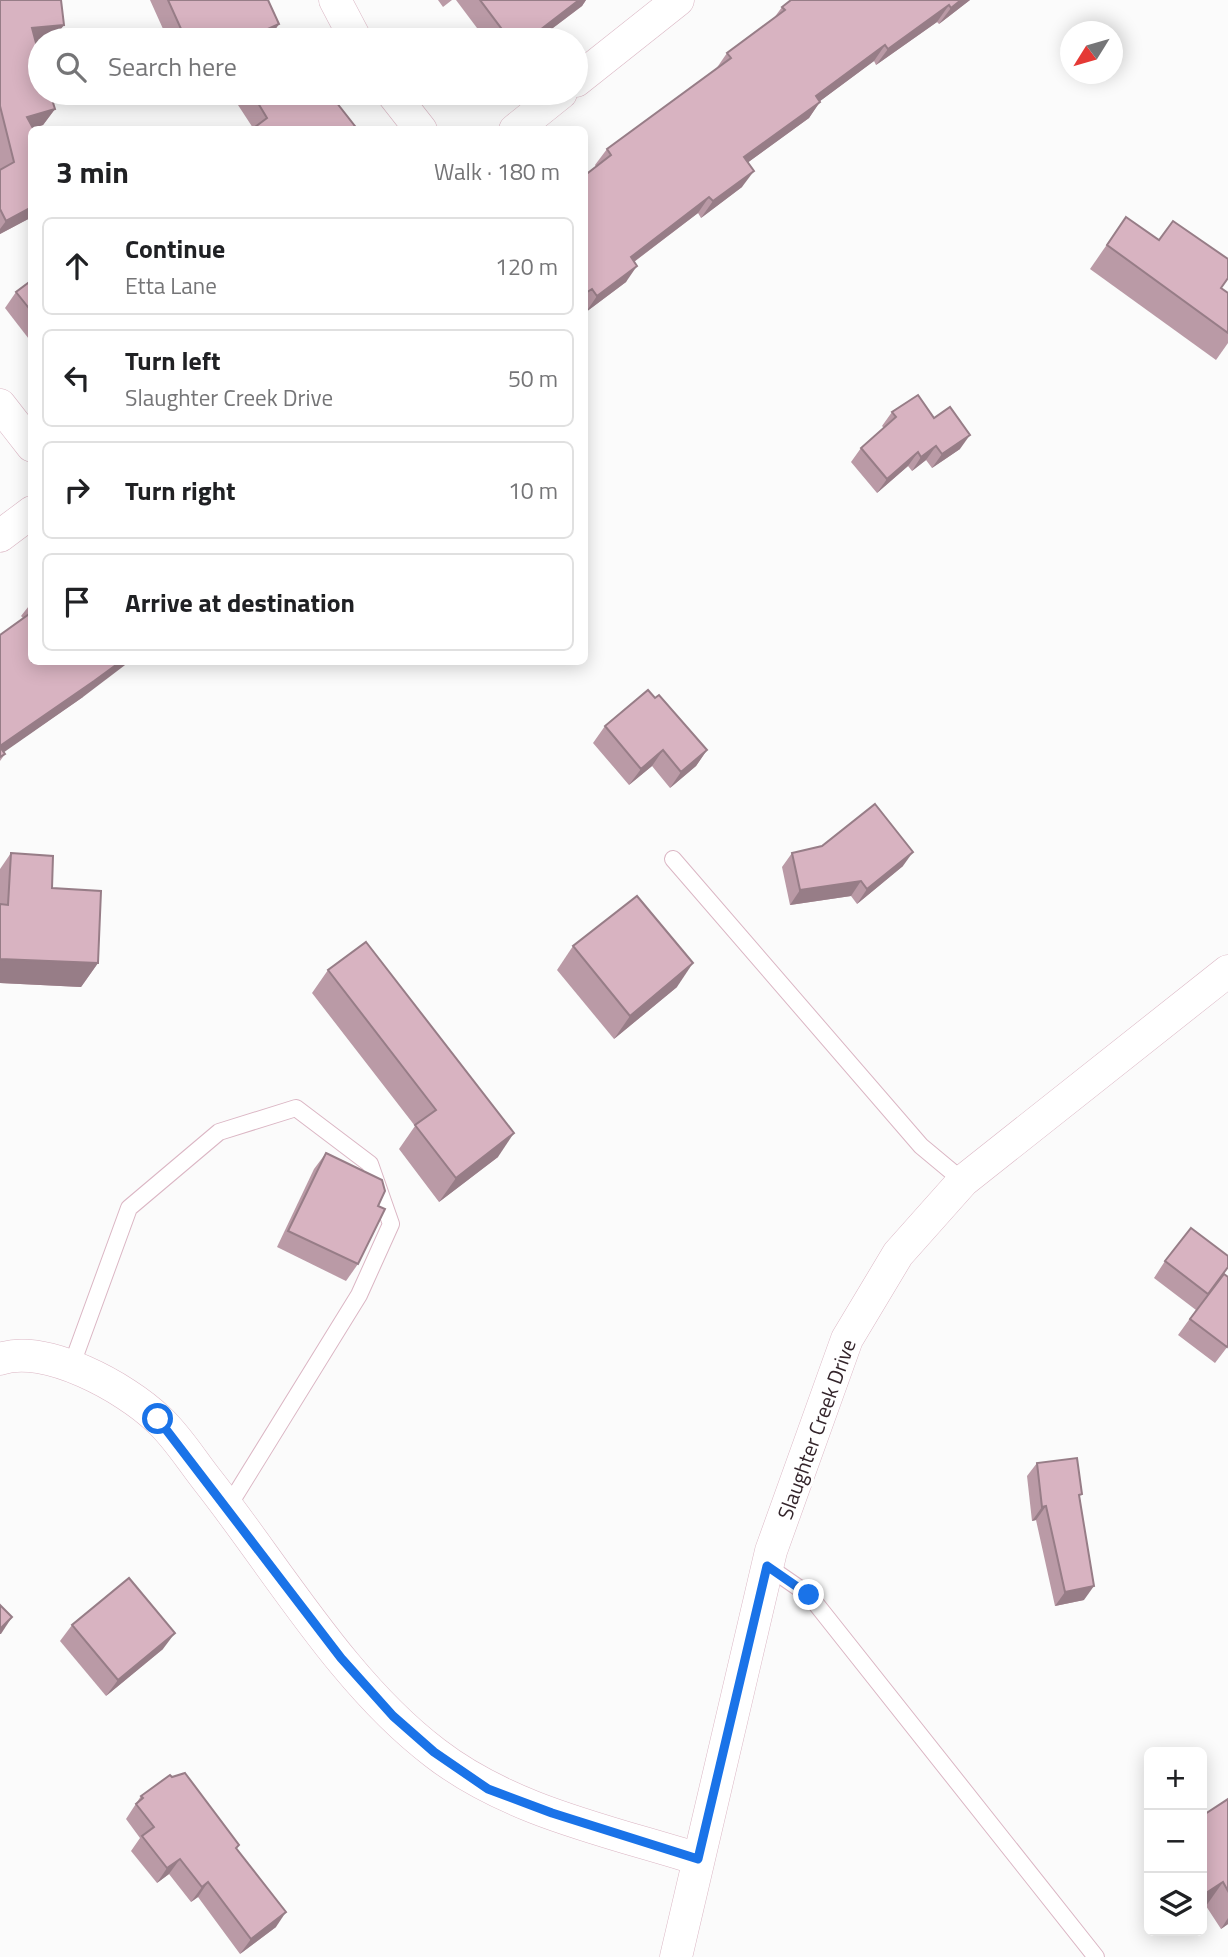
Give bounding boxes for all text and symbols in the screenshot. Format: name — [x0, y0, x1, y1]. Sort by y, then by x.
north arrow — [1060, 21, 1123, 84]
search box — [28, 28, 588, 105]
text: Search here — [108, 47, 237, 86]
icon: search — [52, 48, 90, 86]
text: 3 min — [56, 149, 129, 195]
text: Walk · 180 m — [434, 154, 560, 189]
text: Continue — [125, 229, 225, 268]
icon: ahead — [58, 247, 96, 285]
text: 120 m — [495, 249, 558, 284]
text: Etta Lane — [125, 268, 217, 303]
text: Turn left — [125, 341, 220, 380]
icon: left — [58, 359, 96, 397]
text: 50 m — [508, 361, 558, 396]
text: Slaughter Creek Drive — [125, 380, 333, 415]
icon: right — [58, 471, 96, 509]
text: Turn right — [125, 471, 236, 510]
text: 10 m — [508, 473, 558, 508]
icon: arrive — [58, 583, 96, 621]
text: Arrive at destination — [125, 583, 355, 622]
street label: Slaughter Creek Drive — [768, 1334, 864, 1524]
route start — [142, 1403, 173, 1434]
route end — [793, 1579, 824, 1610]
map controls — [1144, 1747, 1207, 1936]
button: + — [1144, 1747, 1207, 1810]
button: − — [1144, 1810, 1207, 1873]
button: layers — [1144, 1873, 1207, 1936]

